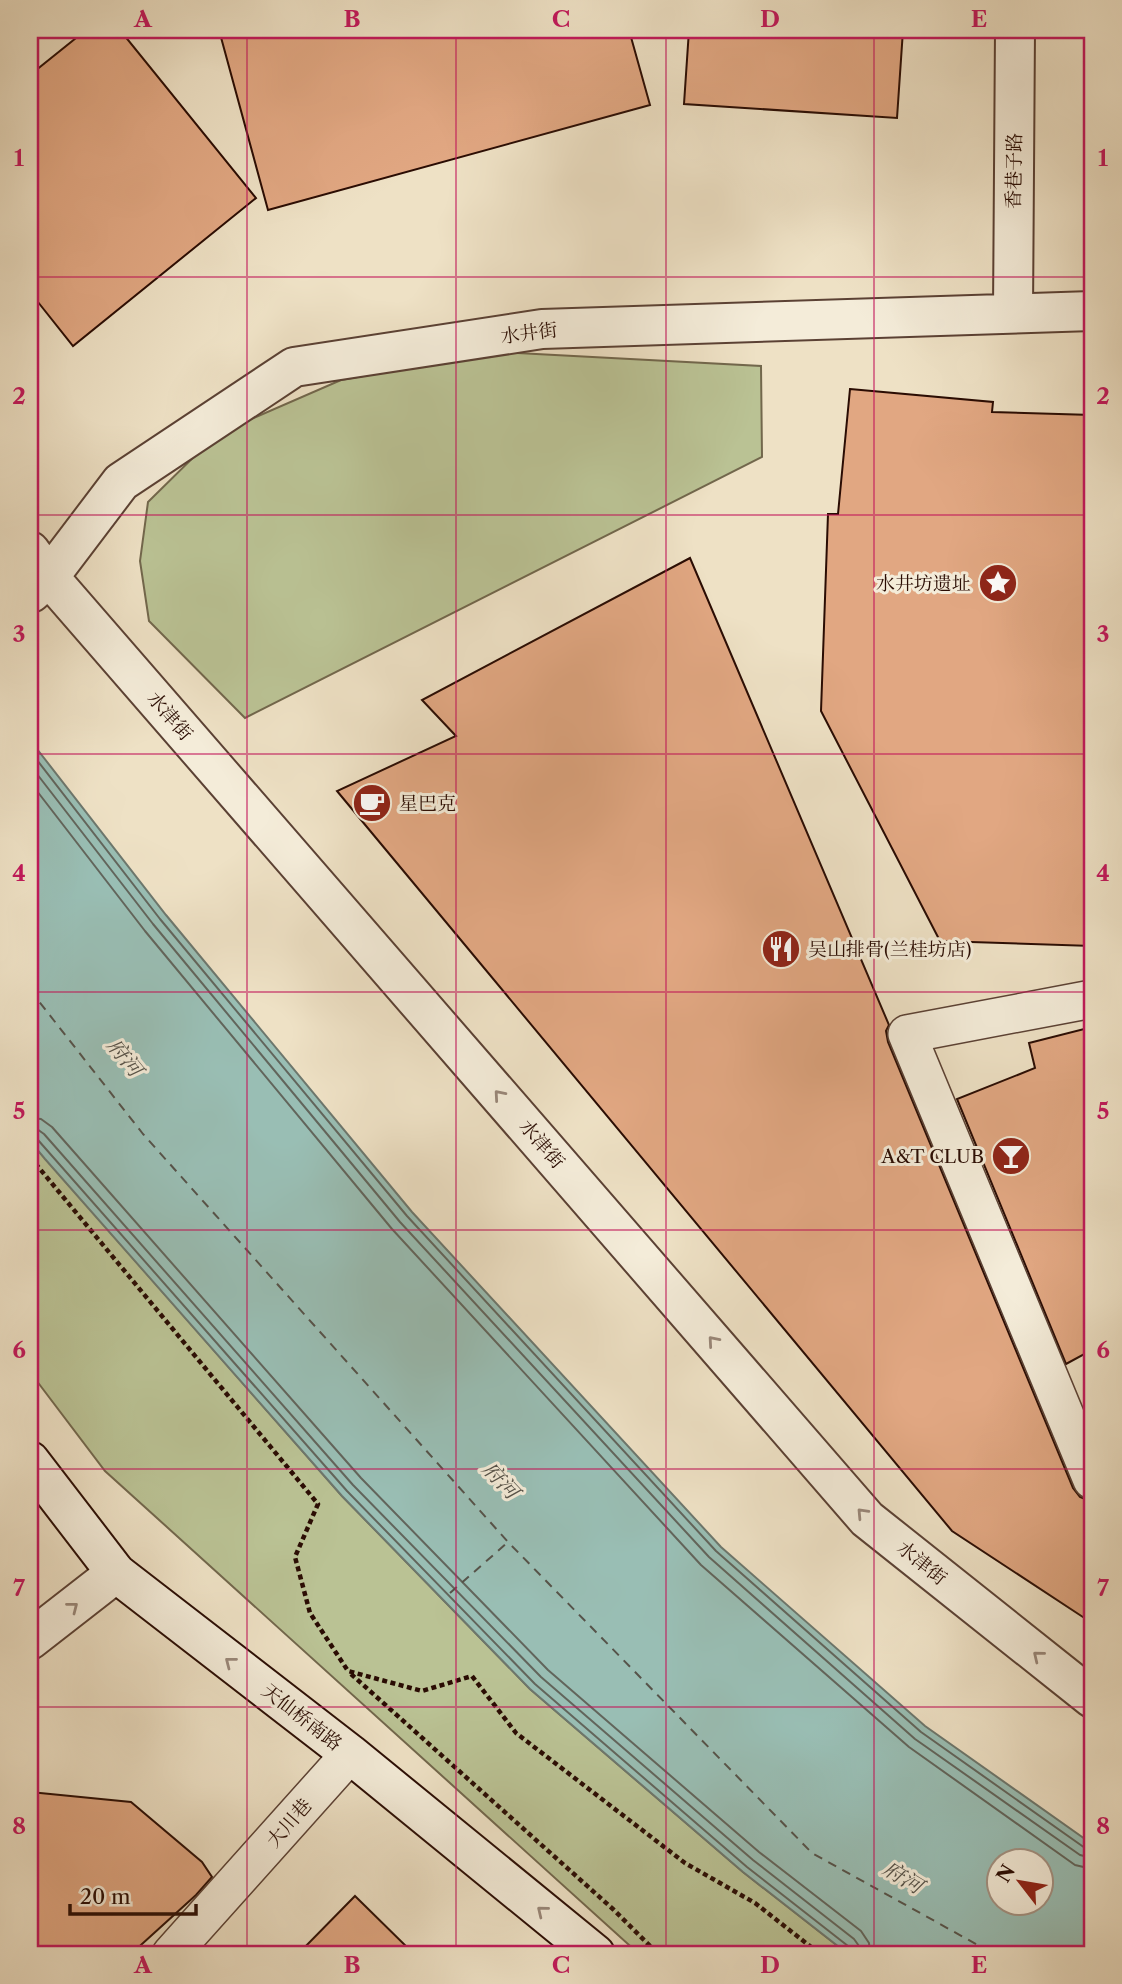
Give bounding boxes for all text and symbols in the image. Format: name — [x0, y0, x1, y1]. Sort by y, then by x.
text: A — [133, 5, 153, 33]
text: B — [343, 5, 361, 33]
text: C — [552, 5, 570, 33]
text: D — [760, 5, 780, 33]
text: E — [971, 5, 987, 33]
street label: 香巷子路 — [1002, 133, 1026, 209]
text: 1 — [14, 144, 25, 172]
text: 1 — [1098, 144, 1109, 172]
street label: 水井街 — [499, 318, 559, 348]
text: 2 — [12, 382, 26, 410]
text: 2 — [1096, 382, 1110, 410]
place icon: 水井坊遗址 — [977, 562, 1019, 604]
place label: 水井坊遗址 — [876, 572, 971, 595]
text: 3 — [13, 620, 26, 648]
text: 3 — [1097, 620, 1110, 648]
street label: 水津街 — [143, 687, 197, 745]
cafe icon: 星巴克 — [351, 782, 393, 824]
place label: 星巴克 — [399, 792, 456, 815]
text: 4 — [12, 859, 26, 887]
text: 4 — [1096, 859, 1110, 887]
restaurant icon: 吴山排骨(兰桂坊店) — [760, 928, 802, 970]
place label: 吴山排骨(兰桂坊店) — [808, 938, 972, 961]
water label: 府河 — [102, 1033, 150, 1084]
one-way arrow — [495, 1091, 507, 1104]
text: 5 — [13, 1097, 25, 1125]
text: 5 — [1097, 1097, 1109, 1125]
street label: 水津街 — [515, 1115, 569, 1173]
bar icon: A&T CLUB — [990, 1135, 1032, 1177]
place label: A&T CLUB — [880, 1145, 984, 1168]
text: 6 — [12, 1336, 26, 1364]
text: 6 — [1096, 1336, 1110, 1364]
one-way arrow — [709, 1337, 721, 1350]
water label: 府河 — [478, 1456, 527, 1507]
one-way arrow — [858, 1508, 870, 1521]
street label: 水津街 — [893, 1536, 951, 1590]
text: 7 — [13, 1574, 25, 1602]
text: 7 — [1097, 1574, 1109, 1602]
one-way arrow — [65, 1602, 78, 1615]
one-way arrow — [1034, 1652, 1046, 1665]
one-way arrow — [226, 1657, 238, 1670]
street label: 天仙桥南路 — [257, 1679, 347, 1755]
street label: 大川巷 — [262, 1794, 316, 1852]
text: 8 — [12, 1812, 26, 1840]
text: 8 — [1096, 1812, 1110, 1840]
north arrow — [986, 1848, 1056, 1918]
water label: 府河 — [879, 1855, 931, 1901]
text: N — [992, 1861, 1020, 1887]
scale bar — [70, 1872, 196, 1916]
text: 20 m — [80, 1884, 131, 1909]
one-way arrow — [537, 1907, 550, 1919]
text: A — [133, 1951, 153, 1979]
text: B — [343, 1951, 361, 1979]
text: C — [552, 1951, 570, 1979]
text: D — [760, 1951, 780, 1979]
text: E — [971, 1951, 987, 1979]

